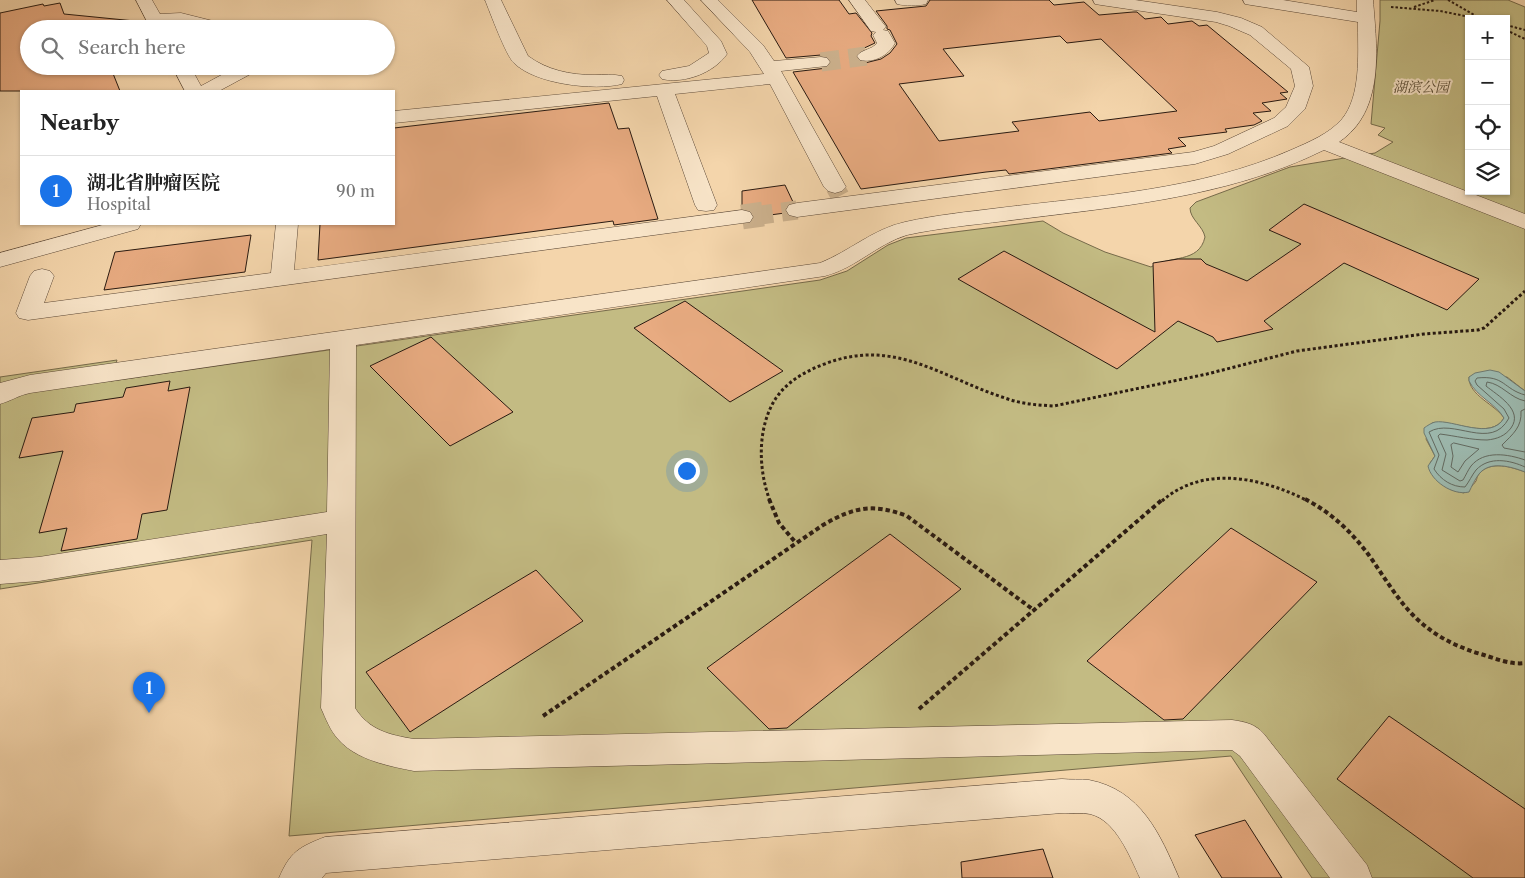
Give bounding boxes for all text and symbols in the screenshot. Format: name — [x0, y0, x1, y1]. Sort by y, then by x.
map controls — [1465, 15, 1510, 195]
button: + — [1465, 15, 1510, 60]
search box — [20, 20, 395, 75]
icon: search — [38, 34, 66, 62]
text: Search here — [78, 36, 186, 59]
button: − — [1465, 60, 1510, 105]
park label: 湖滨公园 — [1393, 78, 1451, 96]
button: locate — [1465, 105, 1510, 150]
text: Nearby — [40, 110, 119, 135]
button: layers — [1465, 150, 1510, 195]
text: 湖北省肿瘤医院 — [87, 171, 220, 194]
text: 1 — [52, 181, 60, 201]
text: 90 m — [336, 181, 375, 201]
text: Hospital — [87, 194, 151, 214]
your location — [674, 458, 700, 484]
pin: 1 — [133, 672, 165, 713]

